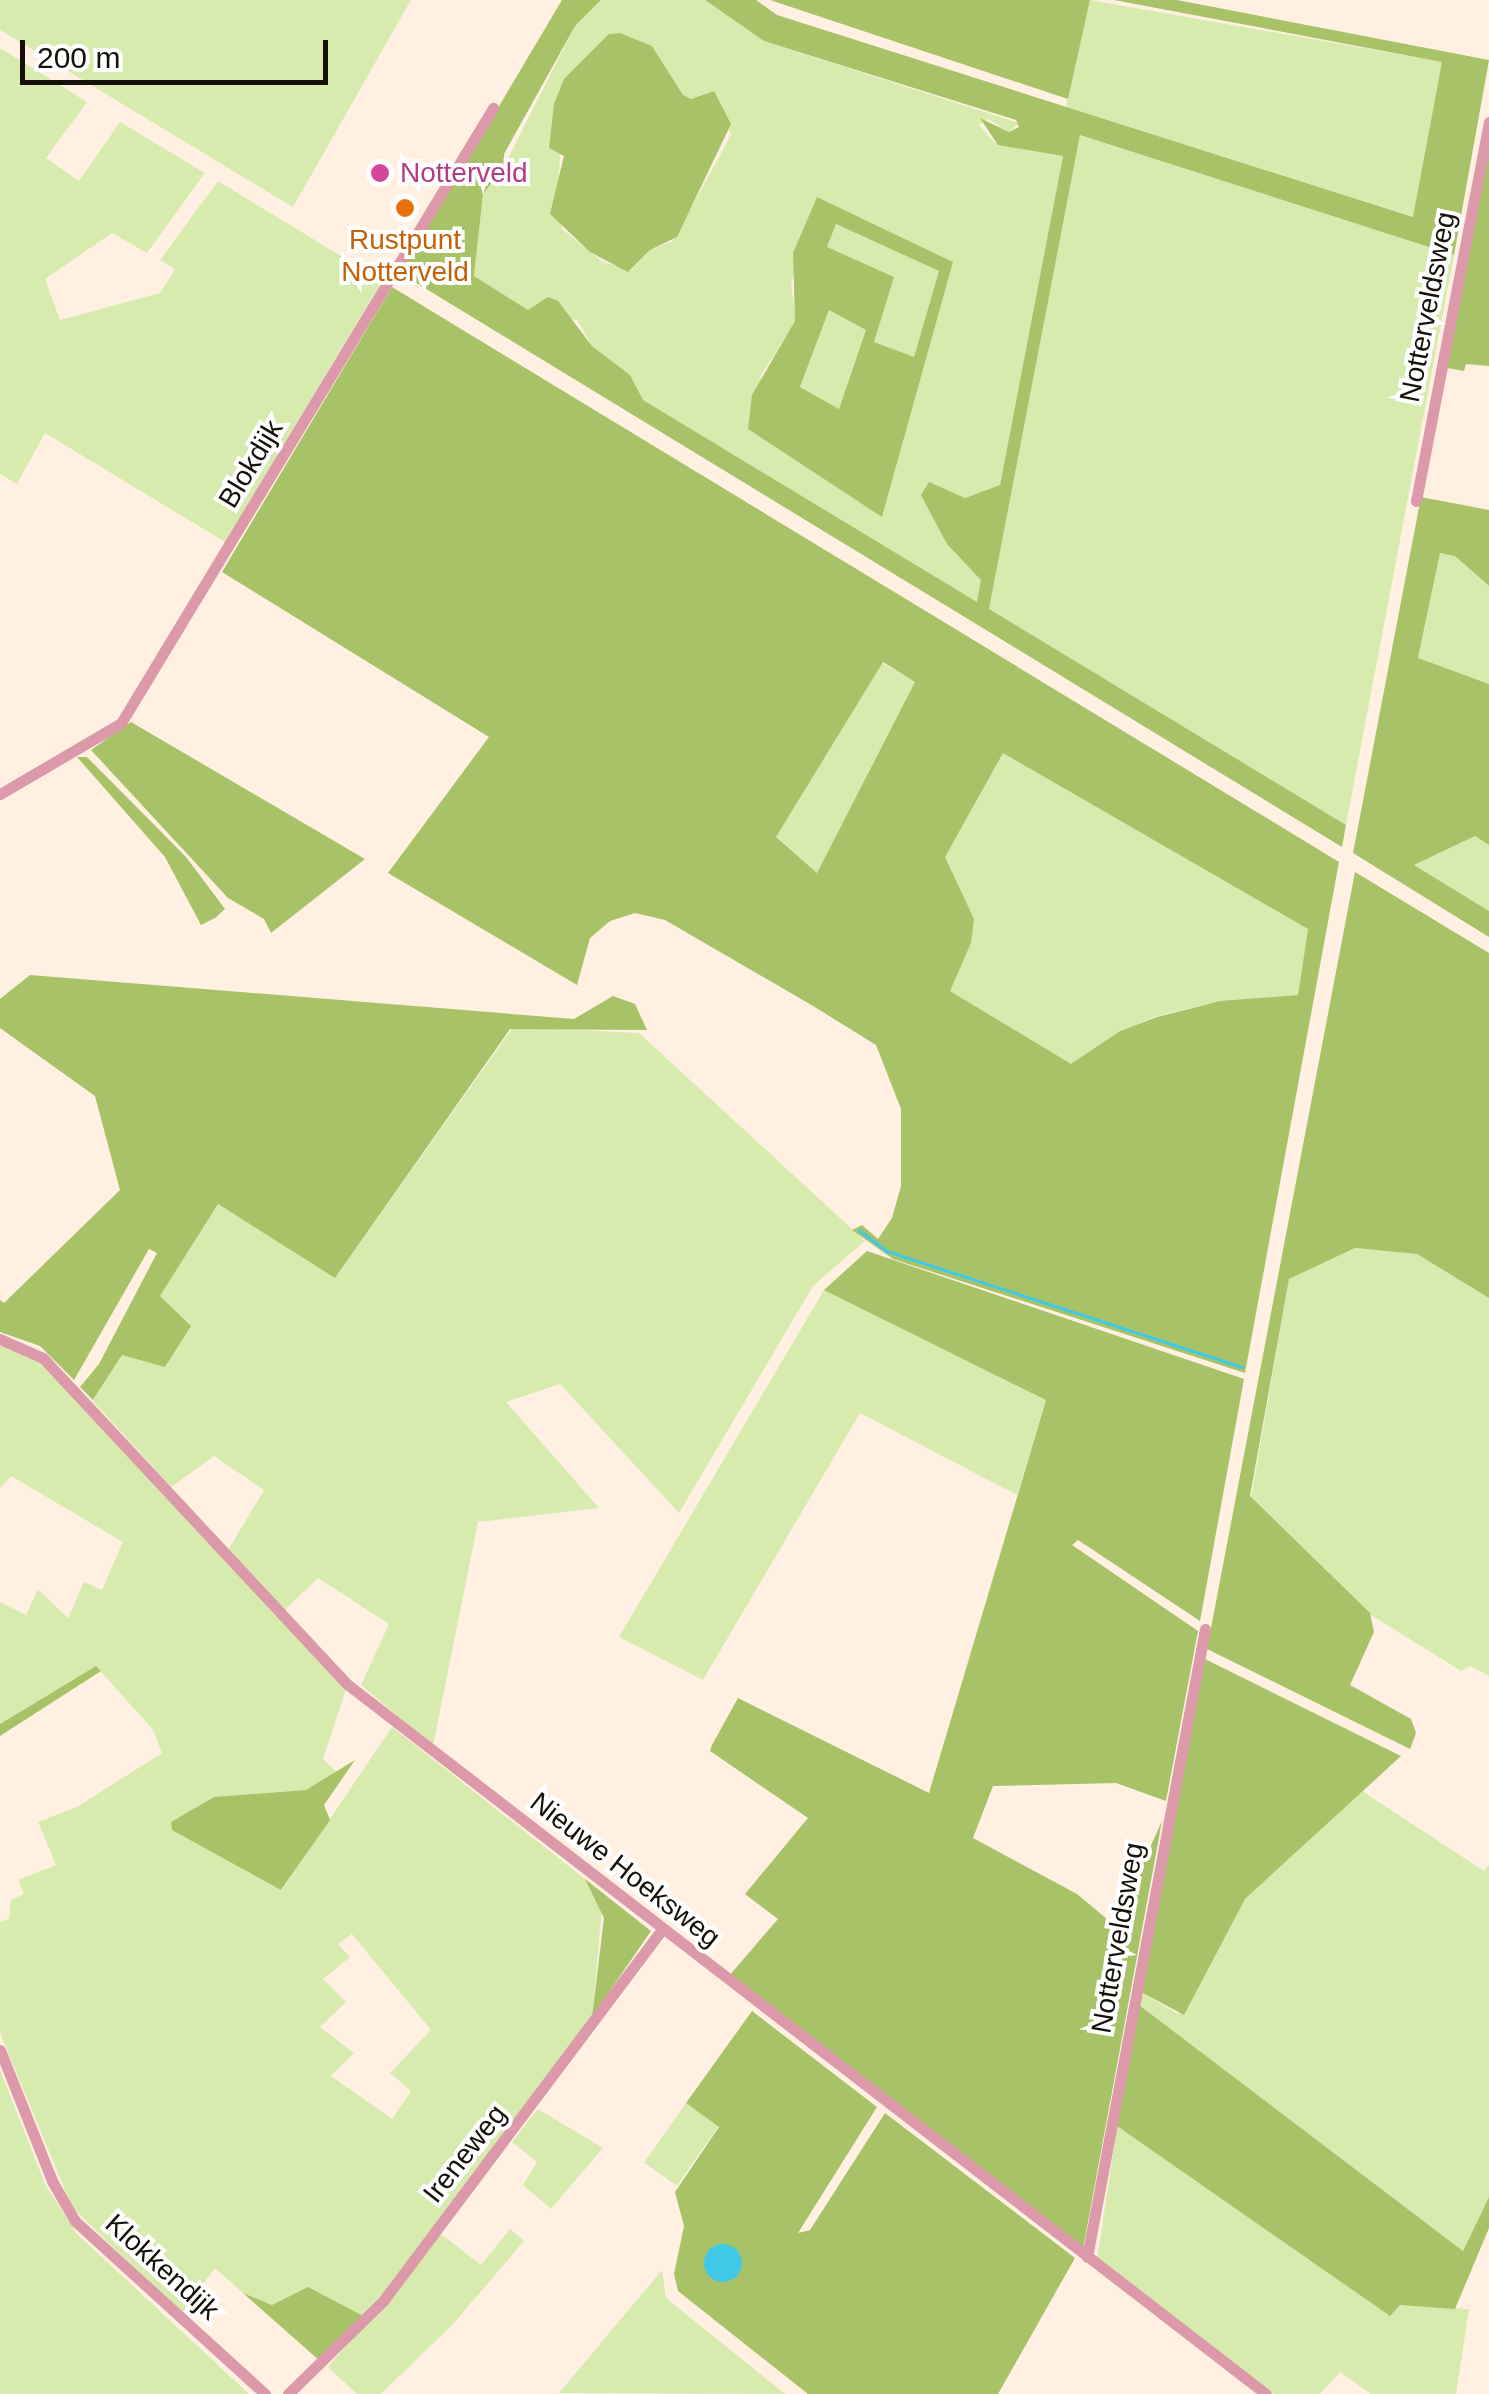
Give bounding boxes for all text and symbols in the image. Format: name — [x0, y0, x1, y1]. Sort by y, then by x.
scale bar — [25, 20, 332, 82]
text: 200 m — [37, 41, 120, 74]
place label: Notterveld — [400, 156, 528, 190]
marker: Notterveld — [369, 162, 391, 184]
marker: Rustpunt Notterveld — [394, 197, 416, 219]
street label: Notterveldsweg — [1393, 209, 1463, 405]
place label: Rustpunt Notterveld — [341, 223, 469, 289]
street label: Blokdijk — [212, 414, 290, 514]
street label: Nieuwe Hoeksweg — [523, 1785, 727, 1955]
street label: Notterveldsweg — [1085, 1840, 1151, 2036]
street label: Ireneweg — [416, 2098, 514, 2210]
street label: Klokkendijk — [98, 2207, 226, 2327]

